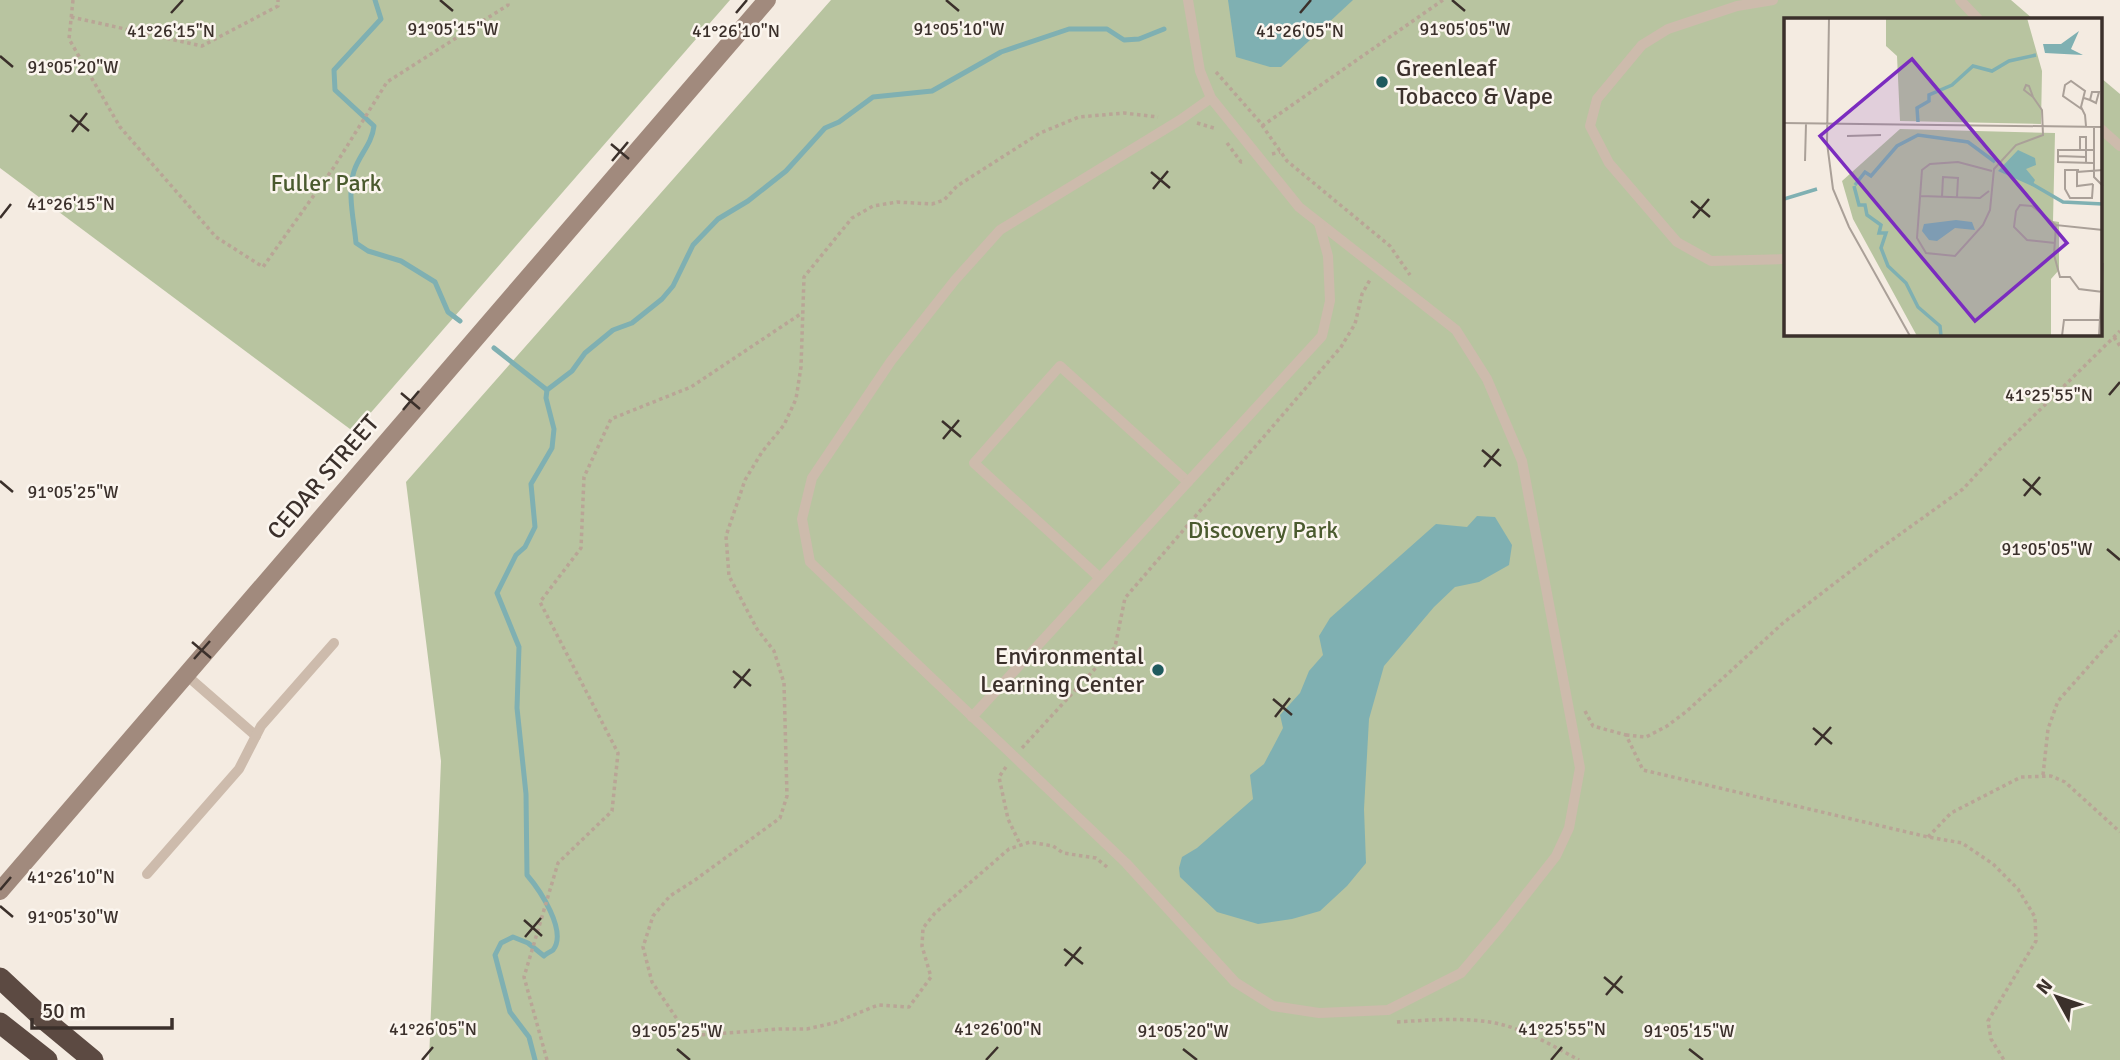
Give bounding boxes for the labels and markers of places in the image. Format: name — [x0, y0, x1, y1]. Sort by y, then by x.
place label: Greenleaf Tobacco & Vape — [1396, 53, 1553, 111]
marker: Greenleaf Tobacco & Vape — [1374, 74, 1390, 90]
place label: Environmental Learning Center — [980, 641, 1144, 699]
marker: Environmental Learning Center — [1150, 662, 1166, 678]

